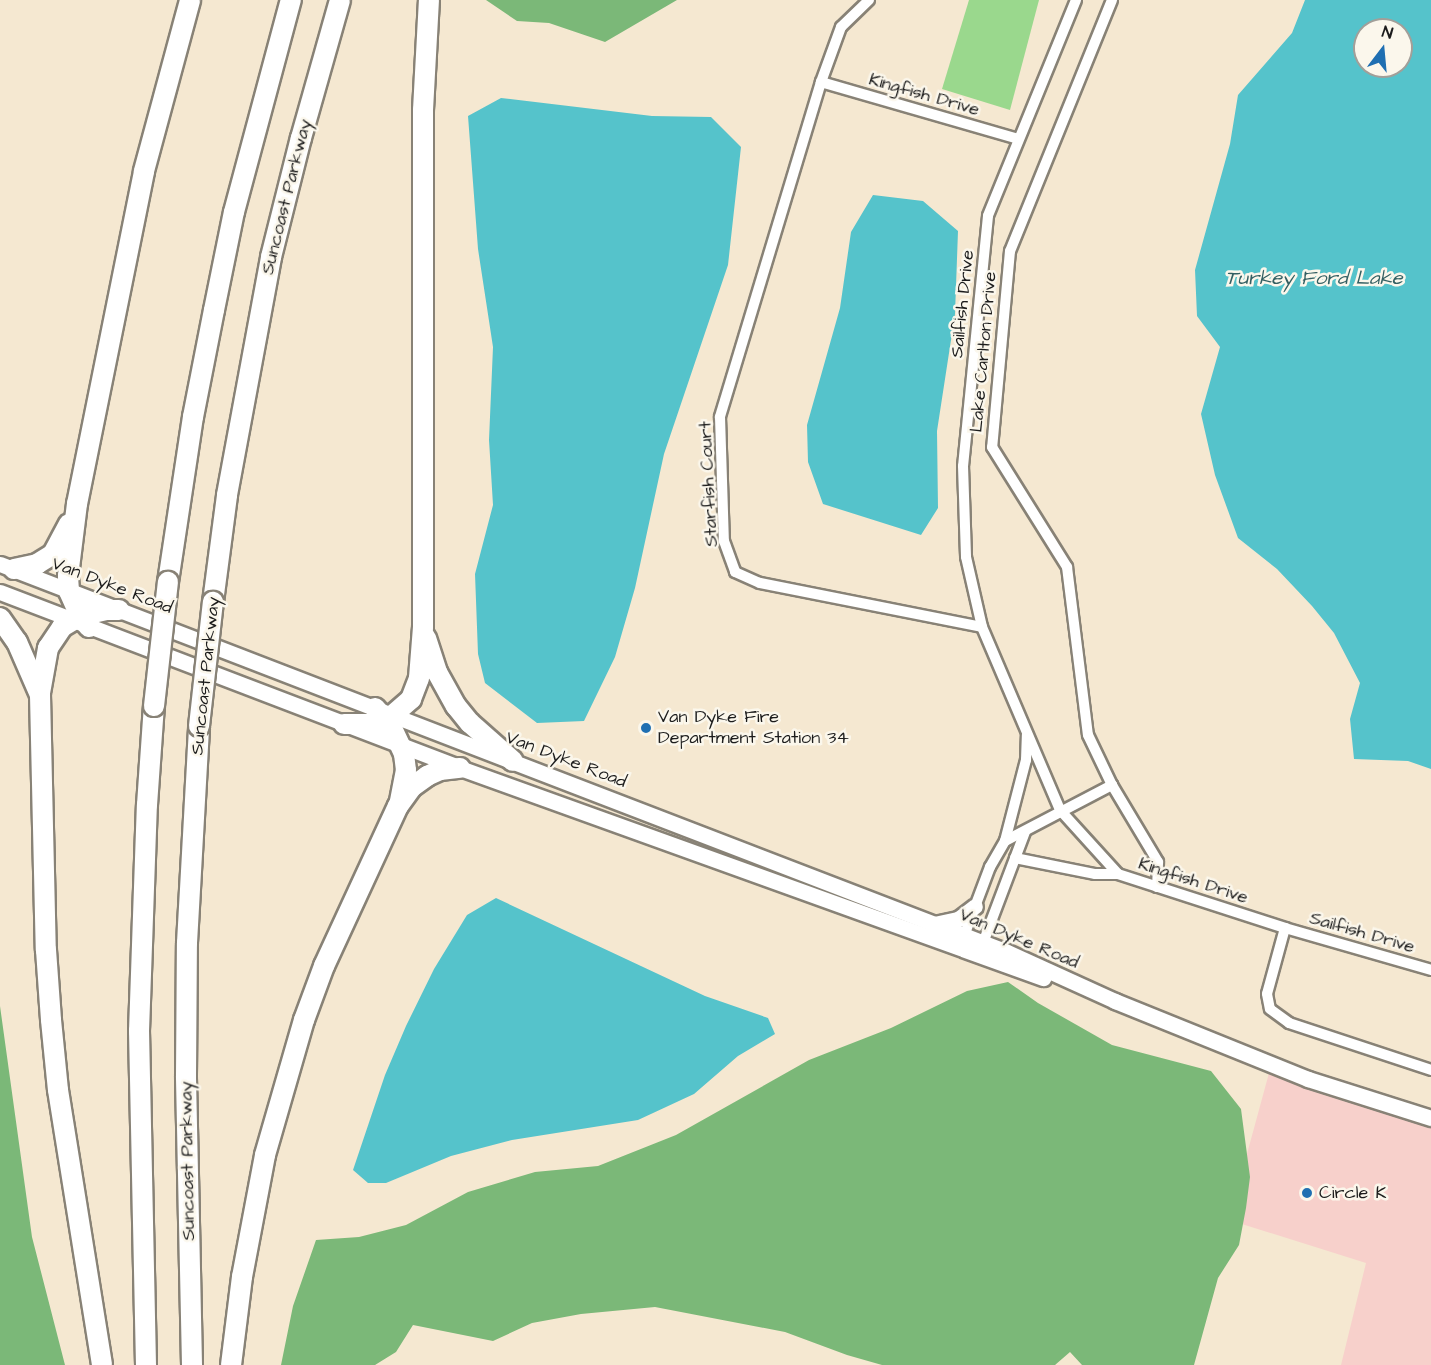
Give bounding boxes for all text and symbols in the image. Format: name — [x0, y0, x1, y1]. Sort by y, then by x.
north arrow — [1353, 18, 1413, 78]
text: N — [1380, 21, 1395, 45]
street label: Kingfish Drive — [866, 69, 982, 121]
street label: Suncoast Parkway — [257, 117, 317, 277]
street label: Sailfish Drive — [947, 249, 979, 359]
water label: Turkey Ford Lake — [1225, 266, 1403, 290]
street label: Lake Carlton Drive — [966, 271, 1002, 433]
street label: Starfish Court — [695, 421, 723, 547]
street label: Van Dyke Road — [49, 553, 175, 619]
street label: Suncoast Parkway — [187, 596, 225, 756]
place label: Van Dyke Fire Department Station 34 — [658, 707, 849, 750]
marker: Van Dyke Fire Department Station 34 — [639, 721, 653, 735]
street label: Van Dyke Road — [503, 727, 629, 793]
street label: Kingfish Drive — [1136, 853, 1250, 909]
street label: Van Dyke Road — [956, 904, 1082, 974]
street label: Sailfish Drive — [1307, 908, 1417, 958]
street label: Suncoast Parkway — [176, 1081, 200, 1241]
place label: Circle K — [1319, 1182, 1386, 1204]
marker: Circle K — [1300, 1186, 1314, 1200]

